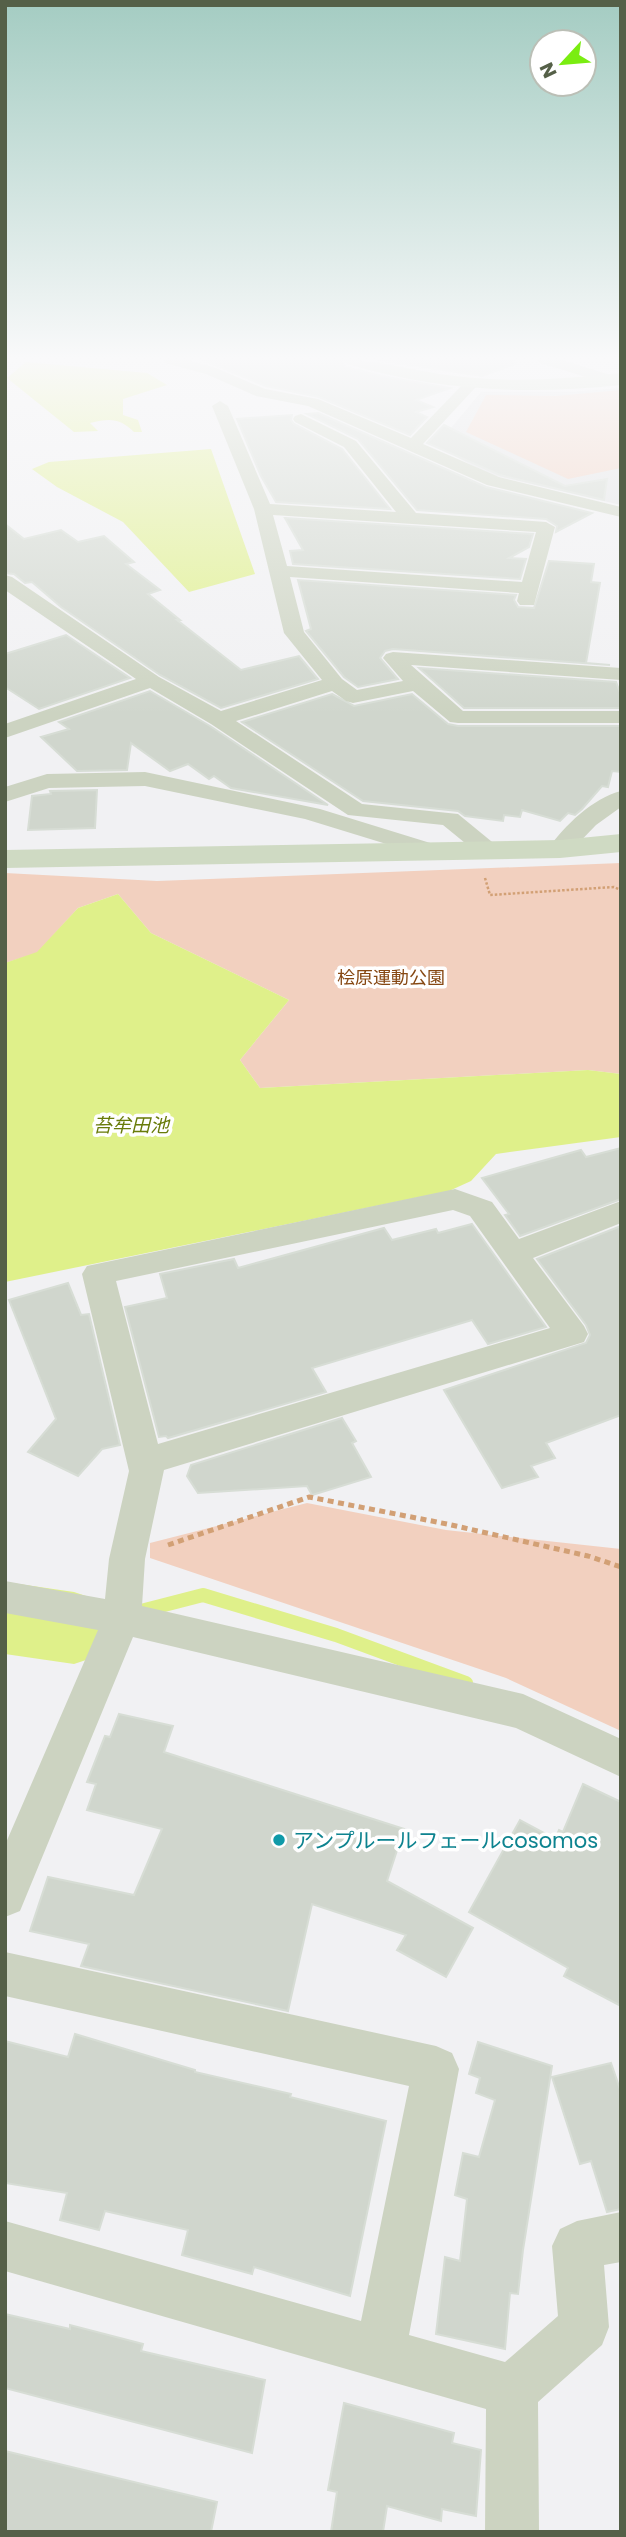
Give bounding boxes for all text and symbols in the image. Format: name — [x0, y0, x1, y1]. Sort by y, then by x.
north arrow — [528, 28, 598, 98]
text: N — [533, 58, 563, 83]
park label: 桧原運動公園 — [337, 965, 445, 990]
water label: 苔牟田池 — [93, 1112, 171, 1139]
place label: アンプルールフェールcosomos — [293, 1826, 598, 1855]
marker: アンプルールフェールcosomos — [271, 1832, 287, 1848]

